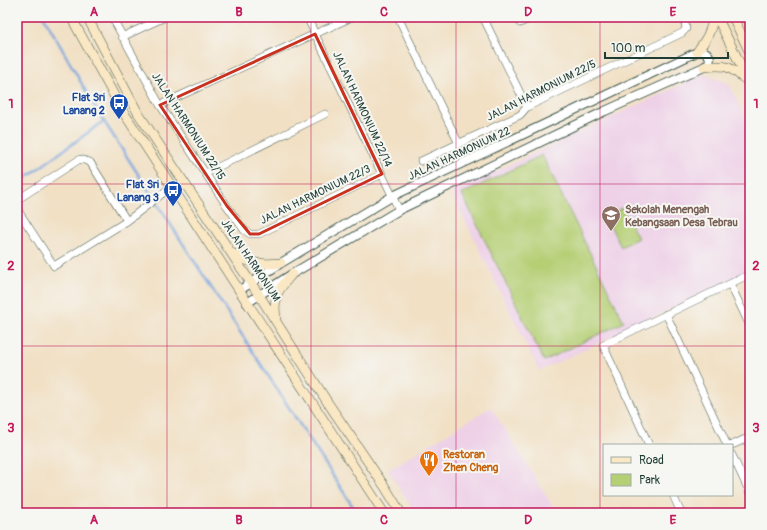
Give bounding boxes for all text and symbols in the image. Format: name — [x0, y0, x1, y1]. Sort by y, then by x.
text: A — [90, 4, 99, 20]
text: B — [235, 4, 243, 20]
text: C — [380, 4, 388, 20]
text: D — [524, 4, 532, 20]
text: E — [670, 4, 677, 20]
scale bar — [605, 34, 728, 60]
text: 100 m — [611, 41, 646, 56]
street label: JALAN HARMONIUM 22/14 — [330, 49, 395, 170]
street label: JALAN HARMONIUM 22/5 — [484, 57, 598, 124]
street label: JALAN HARMONIUM 22/15 — [149, 70, 228, 183]
place label: Flat Sri Lanang 2 — [63, 91, 105, 117]
bus stop icon: Flat Sri Lanang 2 — [108, 92, 130, 120]
text: 1 — [8, 96, 14, 112]
text: 1 — [753, 96, 759, 112]
street label: JALAN HARMONIUM 22 — [406, 124, 512, 183]
street label: JALAN HARMONIUM 22/3 — [258, 162, 373, 227]
place label: Flat Sri Lanang 3 — [117, 178, 159, 204]
bus stop icon: Flat Sri Lanang 3 — [162, 179, 184, 207]
place label: Sekolah Menengah Kebangsaan Desa Tebrau — [625, 203, 738, 229]
school or university icon: Sekolah Menengah Kebangsaan Desa Tebrau — [600, 204, 622, 232]
street label: JALAN HARMONIUM — [218, 217, 283, 304]
text: 2 — [7, 258, 15, 274]
text: 2 — [752, 258, 760, 274]
text: 3 — [7, 420, 15, 436]
text: 3 — [752, 420, 760, 436]
legend — [603, 444, 733, 496]
place label: Restoran Zhen Cheng — [443, 448, 499, 474]
restaurant icon: Restoran Zhen Cheng — [418, 449, 440, 477]
text: Road — [639, 453, 664, 468]
text: Park — [639, 473, 660, 488]
text: A — [90, 512, 99, 528]
text: B — [235, 512, 243, 528]
text: C — [380, 512, 388, 528]
text: D — [524, 512, 532, 528]
text: E — [670, 512, 677, 528]

